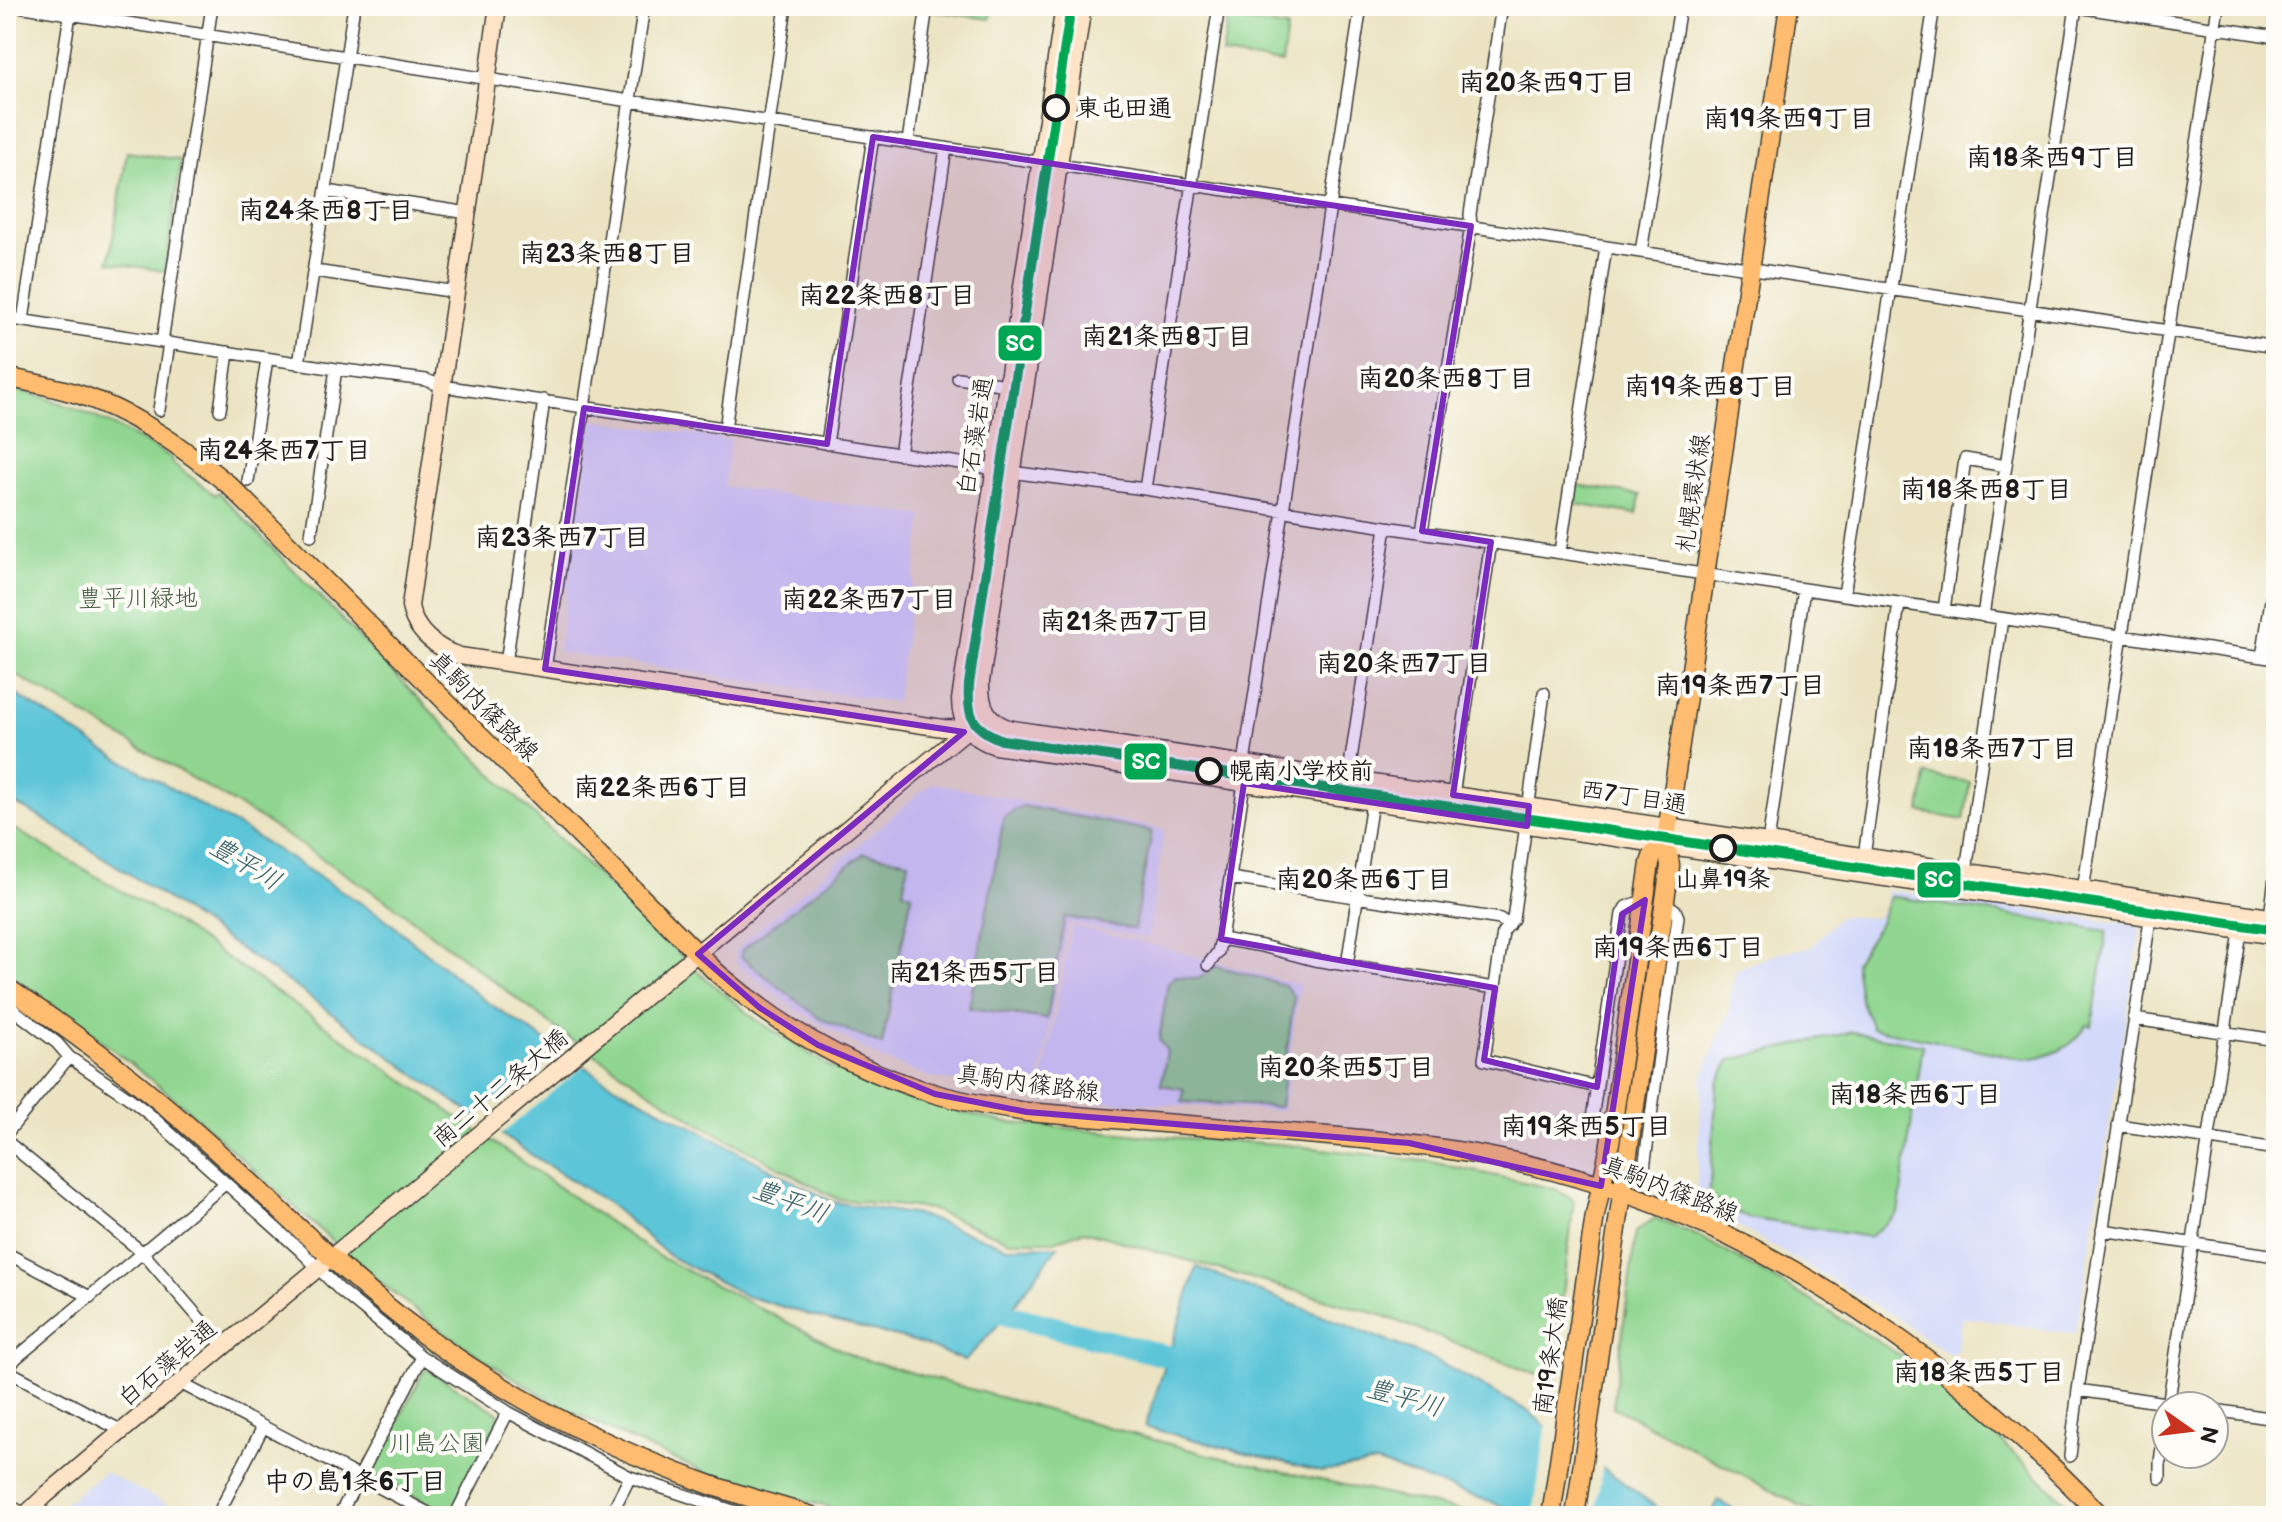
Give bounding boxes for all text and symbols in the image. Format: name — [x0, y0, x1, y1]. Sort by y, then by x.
district label: 南20条西9丁目 — [1459, 68, 1635, 99]
place label: 東屯田通 — [1076, 94, 1172, 123]
marker: 東屯田通 — [1043, 95, 1069, 121]
district label: 南19条西9丁目 — [1703, 104, 1875, 135]
district label: 南18条西9丁目 — [1966, 143, 2138, 174]
district label: 南24条西8丁目 — [238, 196, 414, 227]
district label: 南23条西8丁目 — [519, 239, 695, 270]
district label: 南22条西8丁目 — [799, 281, 975, 312]
district label: 南21条西8丁目 — [1081, 322, 1253, 353]
line badge: SC — [997, 324, 1043, 362]
text: SC — [1006, 331, 1034, 358]
district label: 南20条西8丁目 — [1358, 364, 1534, 395]
district label: 南19条西8丁目 — [1624, 372, 1796, 403]
street label: 白石藻岩通 — [952, 375, 999, 498]
street label: 札幌環状線 — [1671, 432, 1716, 555]
district label: 南24条西7丁目 — [197, 436, 371, 467]
district label: 南18条西8丁目 — [1900, 475, 2072, 506]
district label: 南23条西7丁目 — [475, 523, 649, 554]
park label: 豊平川緑地 — [78, 584, 198, 613]
district label: 南22条西7丁目 — [781, 585, 957, 616]
district label: 南21条西7丁目 — [1040, 607, 1210, 638]
street label: 真駒内篠路線 — [422, 645, 545, 768]
district label: 南20条西7丁目 — [1316, 649, 1492, 680]
district label: 南19条西7丁目 — [1655, 671, 1825, 702]
district label: 南18条西7丁目 — [1907, 734, 2077, 765]
line badge: SC — [1123, 742, 1168, 781]
text: SC — [1132, 749, 1160, 776]
place label: 幌南小学校前 — [1229, 757, 1373, 786]
marker: 幌南小学校前 — [1196, 758, 1222, 784]
district label: 南22条西6丁目 — [574, 773, 750, 804]
street label: 西7丁目通 — [1578, 775, 1689, 820]
water label: 豊平川 — [204, 831, 287, 898]
marker: 山鼻19条 — [1710, 835, 1736, 861]
line badge: SC — [1916, 861, 1962, 899]
district label: 南20条西6丁目 — [1275, 865, 1453, 896]
place label: 山鼻19条 — [1675, 865, 1771, 894]
text: SC — [1925, 867, 1953, 894]
district label: 南19条西6丁目 — [1592, 933, 1764, 964]
district label: 南21条西5丁目 — [889, 958, 1059, 989]
street label: 南二十二条大橋 — [427, 1023, 574, 1153]
district label: 南20条西5丁目 — [1258, 1053, 1434, 1084]
street label: 真駒内篠路線 — [955, 1059, 1101, 1108]
district label: 南18条西6丁目 — [1829, 1080, 2001, 1111]
district label: 南19条西5丁目 — [1500, 1112, 1672, 1143]
street label: 真駒内篠路線 — [1597, 1150, 1742, 1229]
water label: 豊平川 — [748, 1174, 832, 1231]
street label: 南19条大橋 — [1528, 1295, 1573, 1417]
street label: 白石藻岩通 — [112, 1314, 223, 1413]
district label: 南18条西5丁目 — [1893, 1358, 2065, 1389]
water label: 豊平川 — [1363, 1373, 1446, 1424]
north arrow — [2150, 1390, 2230, 1470]
text: N — [2193, 1423, 2223, 1446]
park label: 川島公園 — [389, 1429, 485, 1458]
district label: 中の島1条6丁目 — [264, 1467, 446, 1498]

